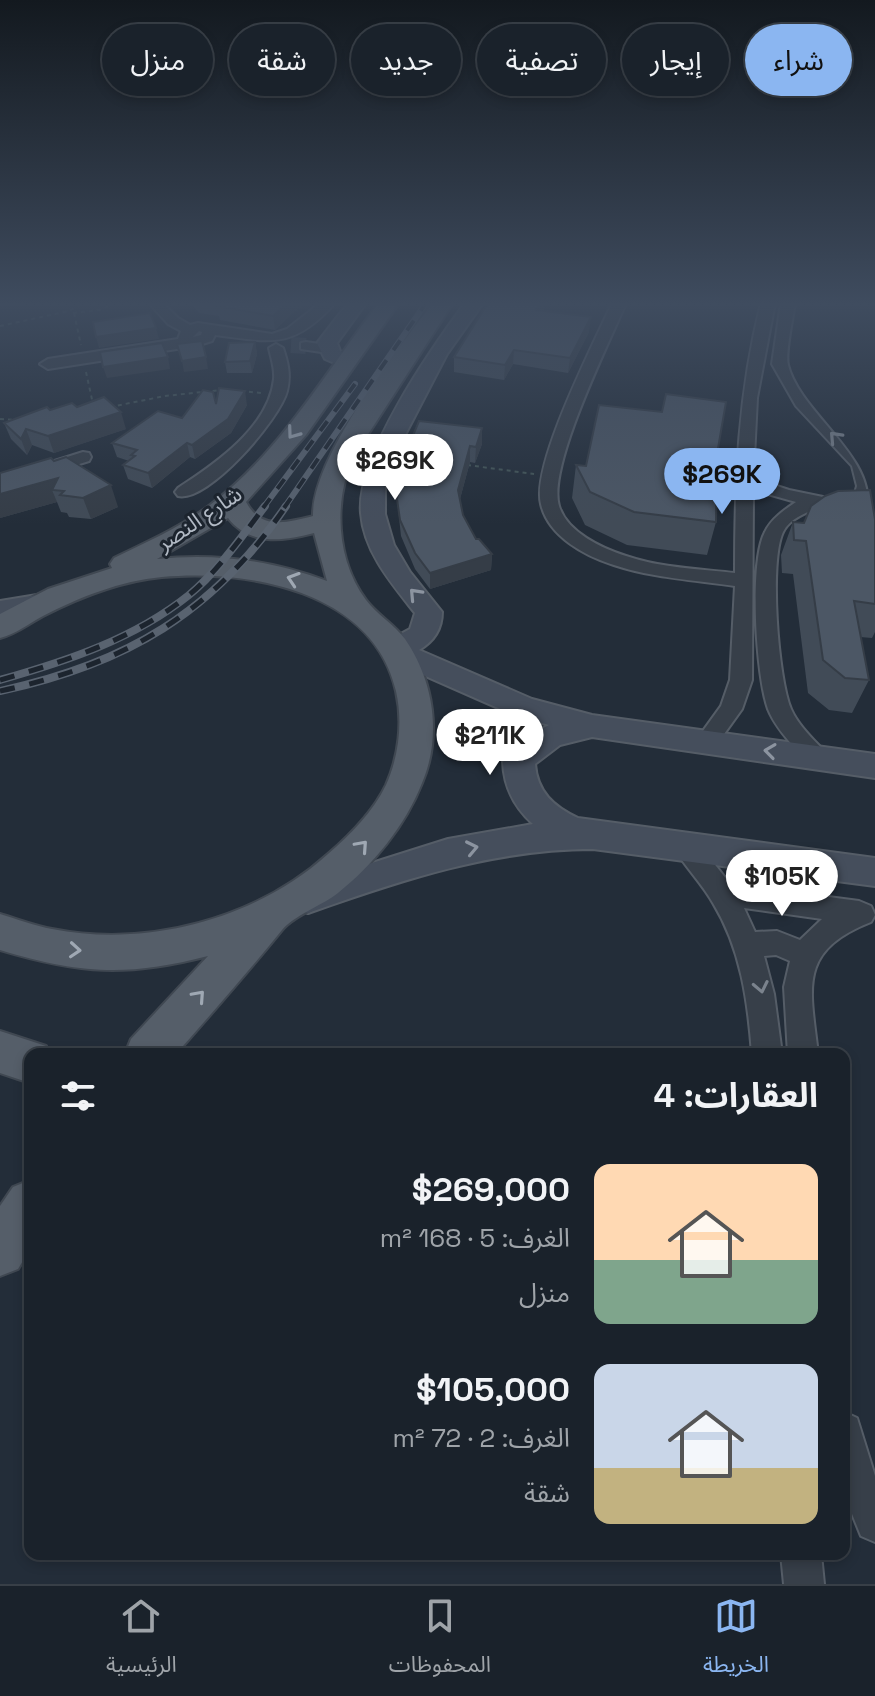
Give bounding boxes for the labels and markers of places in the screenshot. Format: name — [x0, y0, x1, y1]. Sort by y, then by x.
pin: $269K — [339, 434, 451, 502]
pin: $269K — [666, 448, 778, 516]
pin: $211K — [434, 709, 546, 777]
pin: $105K — [726, 850, 838, 918]

